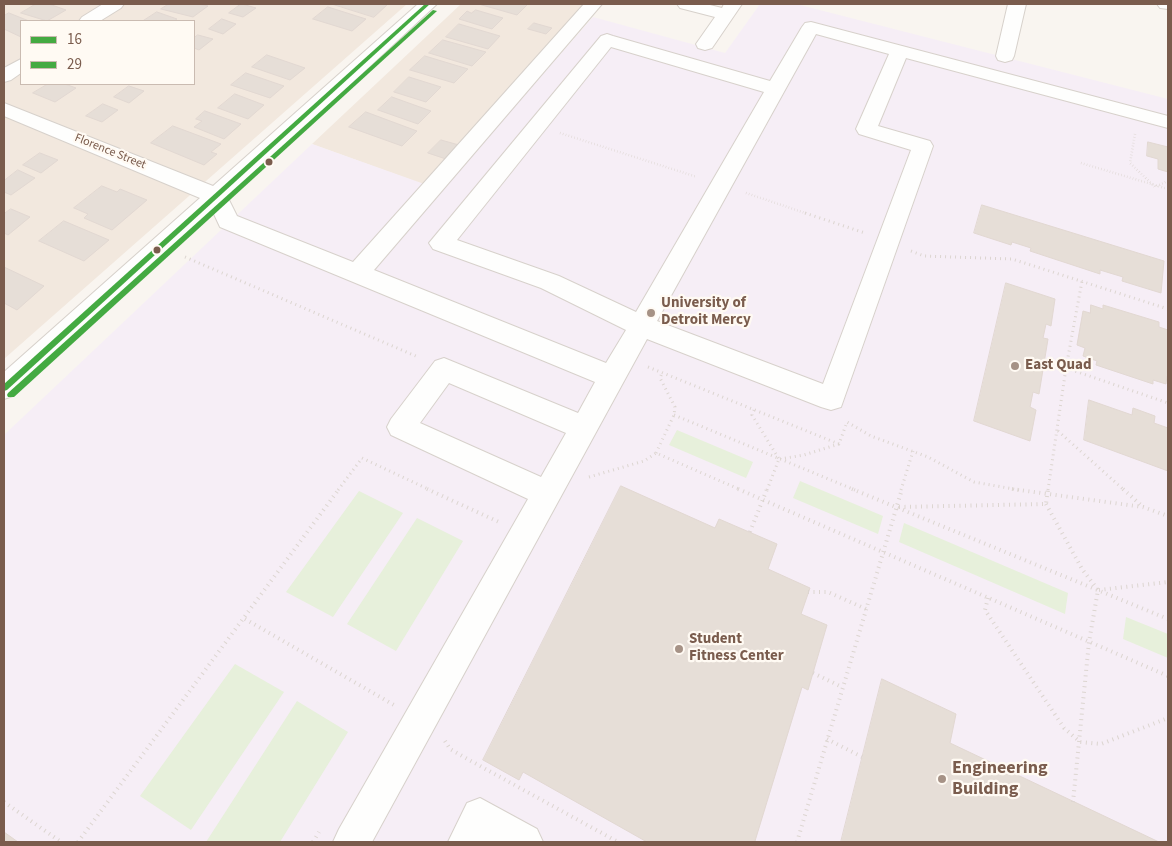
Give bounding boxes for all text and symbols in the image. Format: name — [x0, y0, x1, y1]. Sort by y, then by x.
legend — [20, 20, 195, 85]
text: 16 — [67, 29, 82, 50]
text: 29 — [67, 54, 82, 75]
street label: Florence Street — [72, 131, 148, 173]
unlabelled marker — [264, 157, 274, 167]
unlabelled marker — [152, 245, 162, 255]
place label: University of Detroit Mercy — [661, 295, 751, 330]
marker: University of Detroit Mercy — [645, 307, 657, 319]
place label: East Quad — [1025, 357, 1091, 375]
marker: East Quad — [1009, 360, 1021, 372]
place label: Student Fitness Center — [689, 631, 784, 666]
marker: Student Fitness Center — [673, 643, 685, 655]
place label: Engineering Building — [952, 758, 1048, 801]
marker: Engineering Building — [936, 773, 948, 785]

